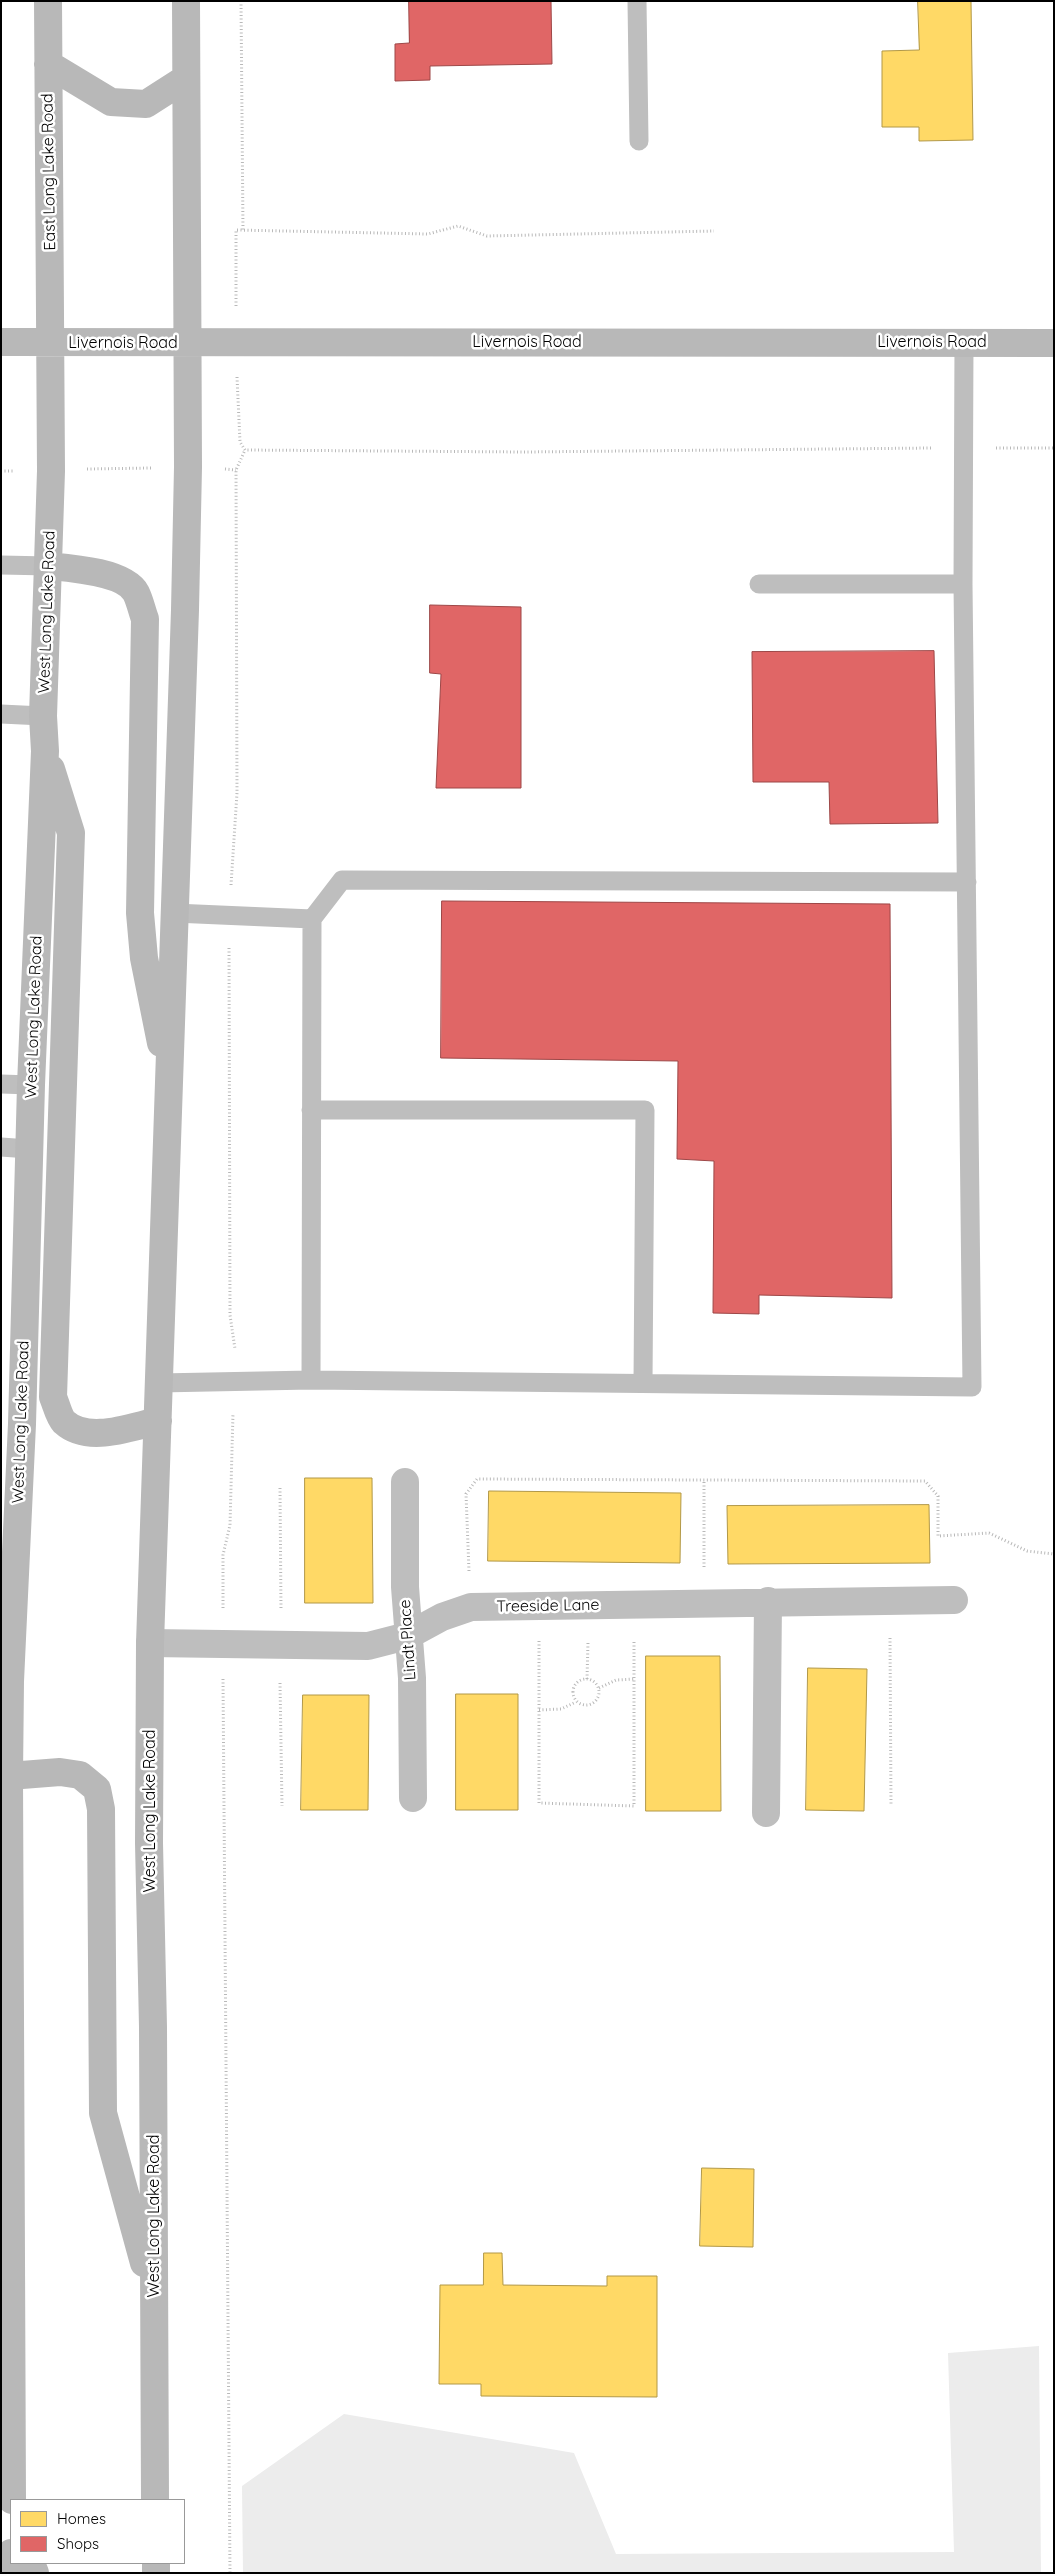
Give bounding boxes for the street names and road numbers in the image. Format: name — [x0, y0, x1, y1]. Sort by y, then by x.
street label: East Long Lake Road — [38, 93, 60, 251]
street label: Livernois Road — [472, 332, 582, 352]
street label: Livernois Road — [877, 332, 987, 352]
street label: Livernois Road — [68, 333, 178, 353]
street label: West Long Lake Road — [35, 530, 59, 694]
street label: West Long Lake Road — [22, 935, 46, 1099]
street label: West Long Lake Road — [9, 1340, 33, 1504]
street label: Treeside Lane — [496, 1596, 600, 1616]
street label: Lindt Place — [396, 1599, 420, 1681]
street label: West Long Lake Road — [140, 1730, 160, 1892]
street label: West Long Lake Road — [144, 2135, 164, 2297]

